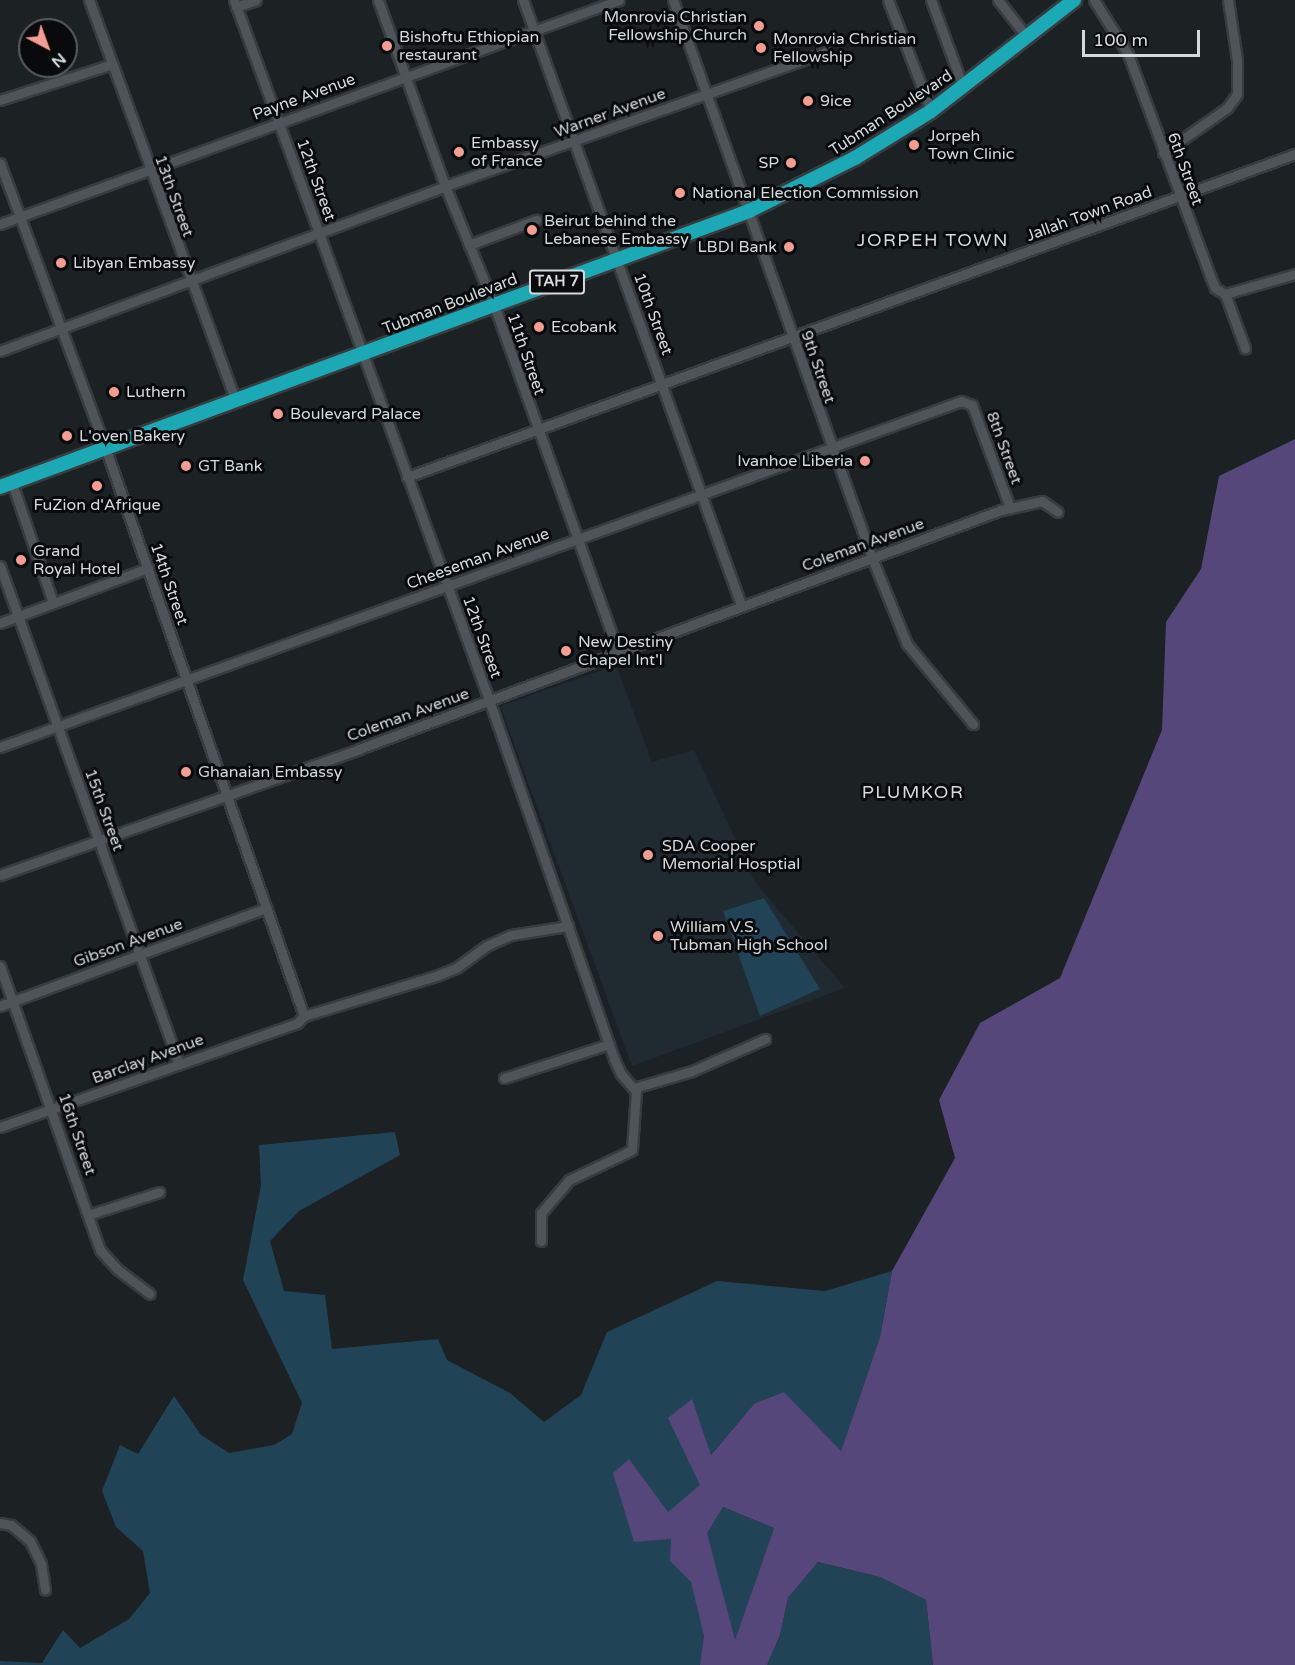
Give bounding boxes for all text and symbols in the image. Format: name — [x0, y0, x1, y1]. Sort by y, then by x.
place label: Monrovia Christian Fellowship Church — [604, 7, 747, 45]
north arrow — [18, 18, 78, 78]
scale bar — [1085, 18, 1204, 56]
marker: Monrovia Christian Fellowship Church — [752, 19, 766, 33]
place label: Bishoftu Ethiopian restaurant — [399, 27, 539, 65]
place label: Monrovia Christian Fellowship — [773, 29, 916, 67]
text: 100 m — [1093, 29, 1148, 51]
marker: Bishoftu Ethiopian restaurant — [380, 39, 394, 53]
marker: Monrovia Christian Fellowship — [754, 41, 768, 55]
text: N — [47, 48, 70, 72]
street label: Tubman Boulevard — [826, 66, 956, 160]
street label: Payne Avenue — [250, 70, 358, 124]
street label: Warner Avenue — [552, 84, 668, 142]
place label: 9ice — [820, 91, 852, 111]
marker: 9ice — [801, 94, 815, 108]
place label: Jorpeh Town Clinic — [928, 126, 1014, 164]
street label: 6th Street — [1163, 130, 1207, 208]
place label: Embassy of France — [471, 133, 543, 171]
street label: 12th Street — [292, 136, 340, 224]
marker: Jorpeh Town Clinic — [905, 136, 923, 154]
marker: Embassy of France — [452, 145, 466, 159]
street label: 13th Street — [150, 152, 198, 240]
place label: SP — [758, 153, 779, 173]
marker: SP — [784, 156, 798, 170]
street label: Jallah Town Road — [1023, 182, 1155, 246]
place label: National Election Commission — [692, 183, 919, 203]
marker: National Election Commission — [673, 186, 687, 200]
place label: Beirut behind the Lebanese Embassy — [544, 211, 689, 249]
marker: Beirut behind the Lebanese Embassy — [525, 223, 539, 237]
district label: JORPEH TOWN — [857, 229, 1009, 251]
place label: LBDI Bank — [697, 237, 777, 257]
marker: LBDI Bank — [782, 240, 796, 254]
place label: Libyan Embassy — [73, 253, 195, 273]
marker: Libyan Embassy — [54, 256, 68, 270]
street label: Tubman Boulevard — [380, 269, 520, 339]
road number: TAH 7 — [528, 270, 586, 294]
street label: 10th Street — [629, 270, 677, 358]
street label: 11th Street — [503, 310, 549, 398]
place label: Ecobank — [551, 317, 617, 337]
marker: Ecobank — [532, 320, 546, 334]
street label: 9th Street — [797, 328, 839, 406]
place label: Luthern — [126, 382, 186, 402]
marker: Luthern — [107, 385, 121, 399]
place label: Boulevard Palace — [290, 404, 421, 424]
marker: Boulevard Palace — [271, 407, 285, 421]
street label: 8th Street — [982, 409, 1026, 487]
place label: L'oven Bakery — [79, 426, 185, 446]
marker: L'oven Bakery — [60, 429, 74, 443]
place label: Ivanhoe Liberia — [737, 451, 853, 471]
marker: Ivanhoe Liberia — [858, 454, 872, 468]
place label: GT Bank — [198, 456, 263, 476]
marker: GT Bank — [179, 459, 193, 473]
marker: FuZion d'Afrique — [90, 479, 104, 493]
place label: FuZion d'Afrique — [33, 495, 161, 515]
street label: Coleman Avenue — [799, 514, 927, 576]
street label: Cheeseman Avenue — [404, 524, 552, 594]
street label: 14th Street — [146, 540, 192, 628]
place label: Grand Royal Hotel — [33, 541, 120, 579]
marker: Grand Royal Hotel — [14, 553, 28, 567]
street label: 12th Street — [458, 593, 506, 681]
place label: New Destiny Chapel Int'l — [578, 632, 673, 670]
marker: New Destiny Chapel Int'l — [559, 644, 573, 658]
street label: Coleman Avenue — [344, 684, 472, 746]
place label: Ghanaian Embassy — [198, 762, 342, 782]
marker: Ghanaian Embassy — [179, 765, 193, 779]
street label: 15th Street — [80, 766, 128, 854]
district label: PLUMKOR — [862, 781, 964, 803]
place label: SDA Cooper Memorial Hosptial — [662, 836, 800, 874]
marker: SDA Cooper Memorial Hosptial — [639, 846, 657, 864]
street label: Gibson Avenue — [71, 914, 185, 972]
place label: William V.S. Tubman High School — [670, 917, 828, 955]
marker: William V.S. Tubman High School — [651, 929, 665, 943]
street label: Barclay Avenue — [90, 1030, 206, 1088]
street label: 16th Street — [54, 1090, 100, 1178]

